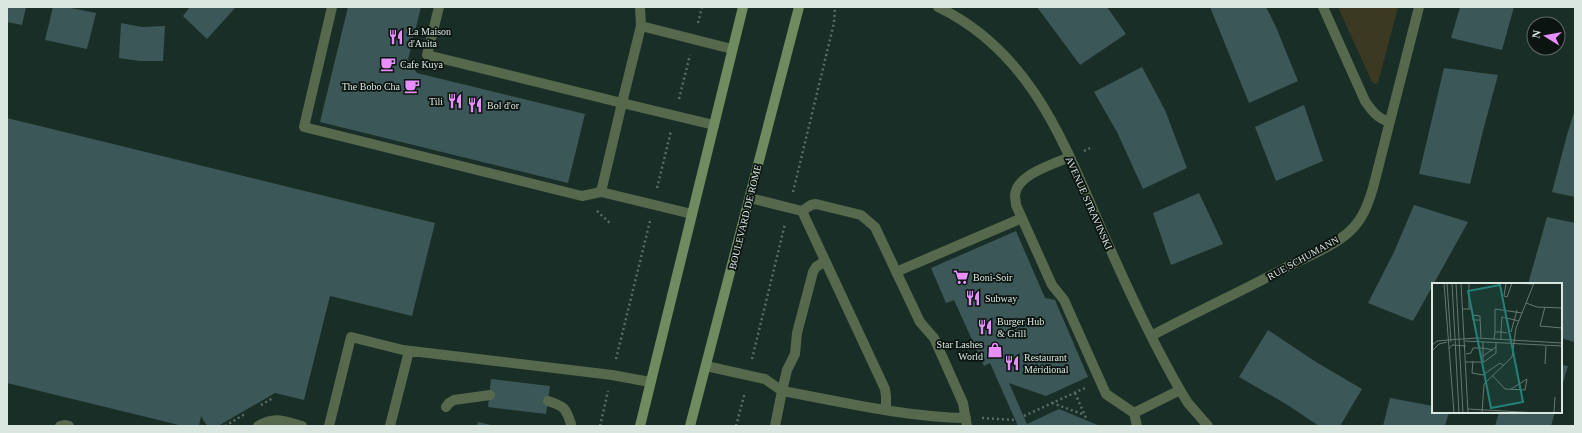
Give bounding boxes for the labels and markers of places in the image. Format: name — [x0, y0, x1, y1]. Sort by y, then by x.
place label: La Maison d'Anita — [408, 26, 451, 49]
restaurant icon: La Maison d'Anita — [387, 28, 405, 46]
cafe icon: Cafe Kuya — [379, 55, 397, 73]
place label: Cafe Kuya — [400, 59, 444, 70]
cafe icon: The Bobo Cha — [403, 77, 421, 95]
place label: The Bobo Cha — [342, 81, 401, 92]
restaurant icon: Tili — [446, 92, 464, 110]
place label: Tili — [429, 96, 443, 107]
restaurant icon: Bol d'or — [466, 96, 484, 114]
place label: Bol d'or — [487, 100, 520, 111]
supermarket icon: Boni-Soir — [952, 268, 970, 286]
place label: Boni-Soir — [973, 272, 1013, 283]
restaurant icon: Subway — [964, 289, 982, 307]
place label: Subway — [985, 293, 1017, 304]
place label: Burger Hub & Grill — [997, 316, 1044, 339]
restaurant icon: Burger Hub & Grill — [976, 318, 994, 336]
place label: Star Lashes World — [937, 339, 983, 362]
shop icon: Star Lashes World — [986, 341, 1004, 359]
place label: Restaurant Méridional — [1024, 352, 1069, 375]
restaurant icon: Restaurant Méridional — [1003, 354, 1021, 372]

